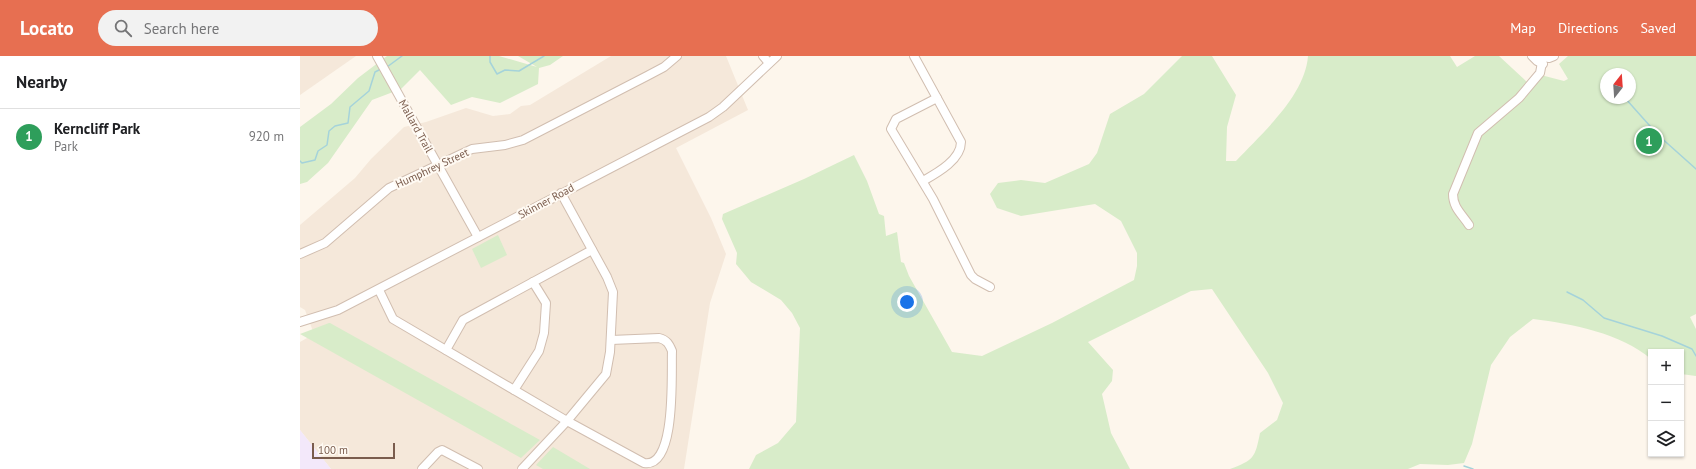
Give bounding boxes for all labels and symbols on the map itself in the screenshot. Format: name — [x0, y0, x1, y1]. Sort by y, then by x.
north arrow — [1600, 68, 1636, 104]
street label: Mallard Trail — [396, 97, 437, 156]
pin: 1 — [1636, 126, 1662, 156]
street label: Humphrey Street — [393, 145, 471, 191]
street label: Skinner Road — [515, 180, 577, 222]
your location — [897, 292, 917, 312]
scale bar — [312, 441, 395, 460]

